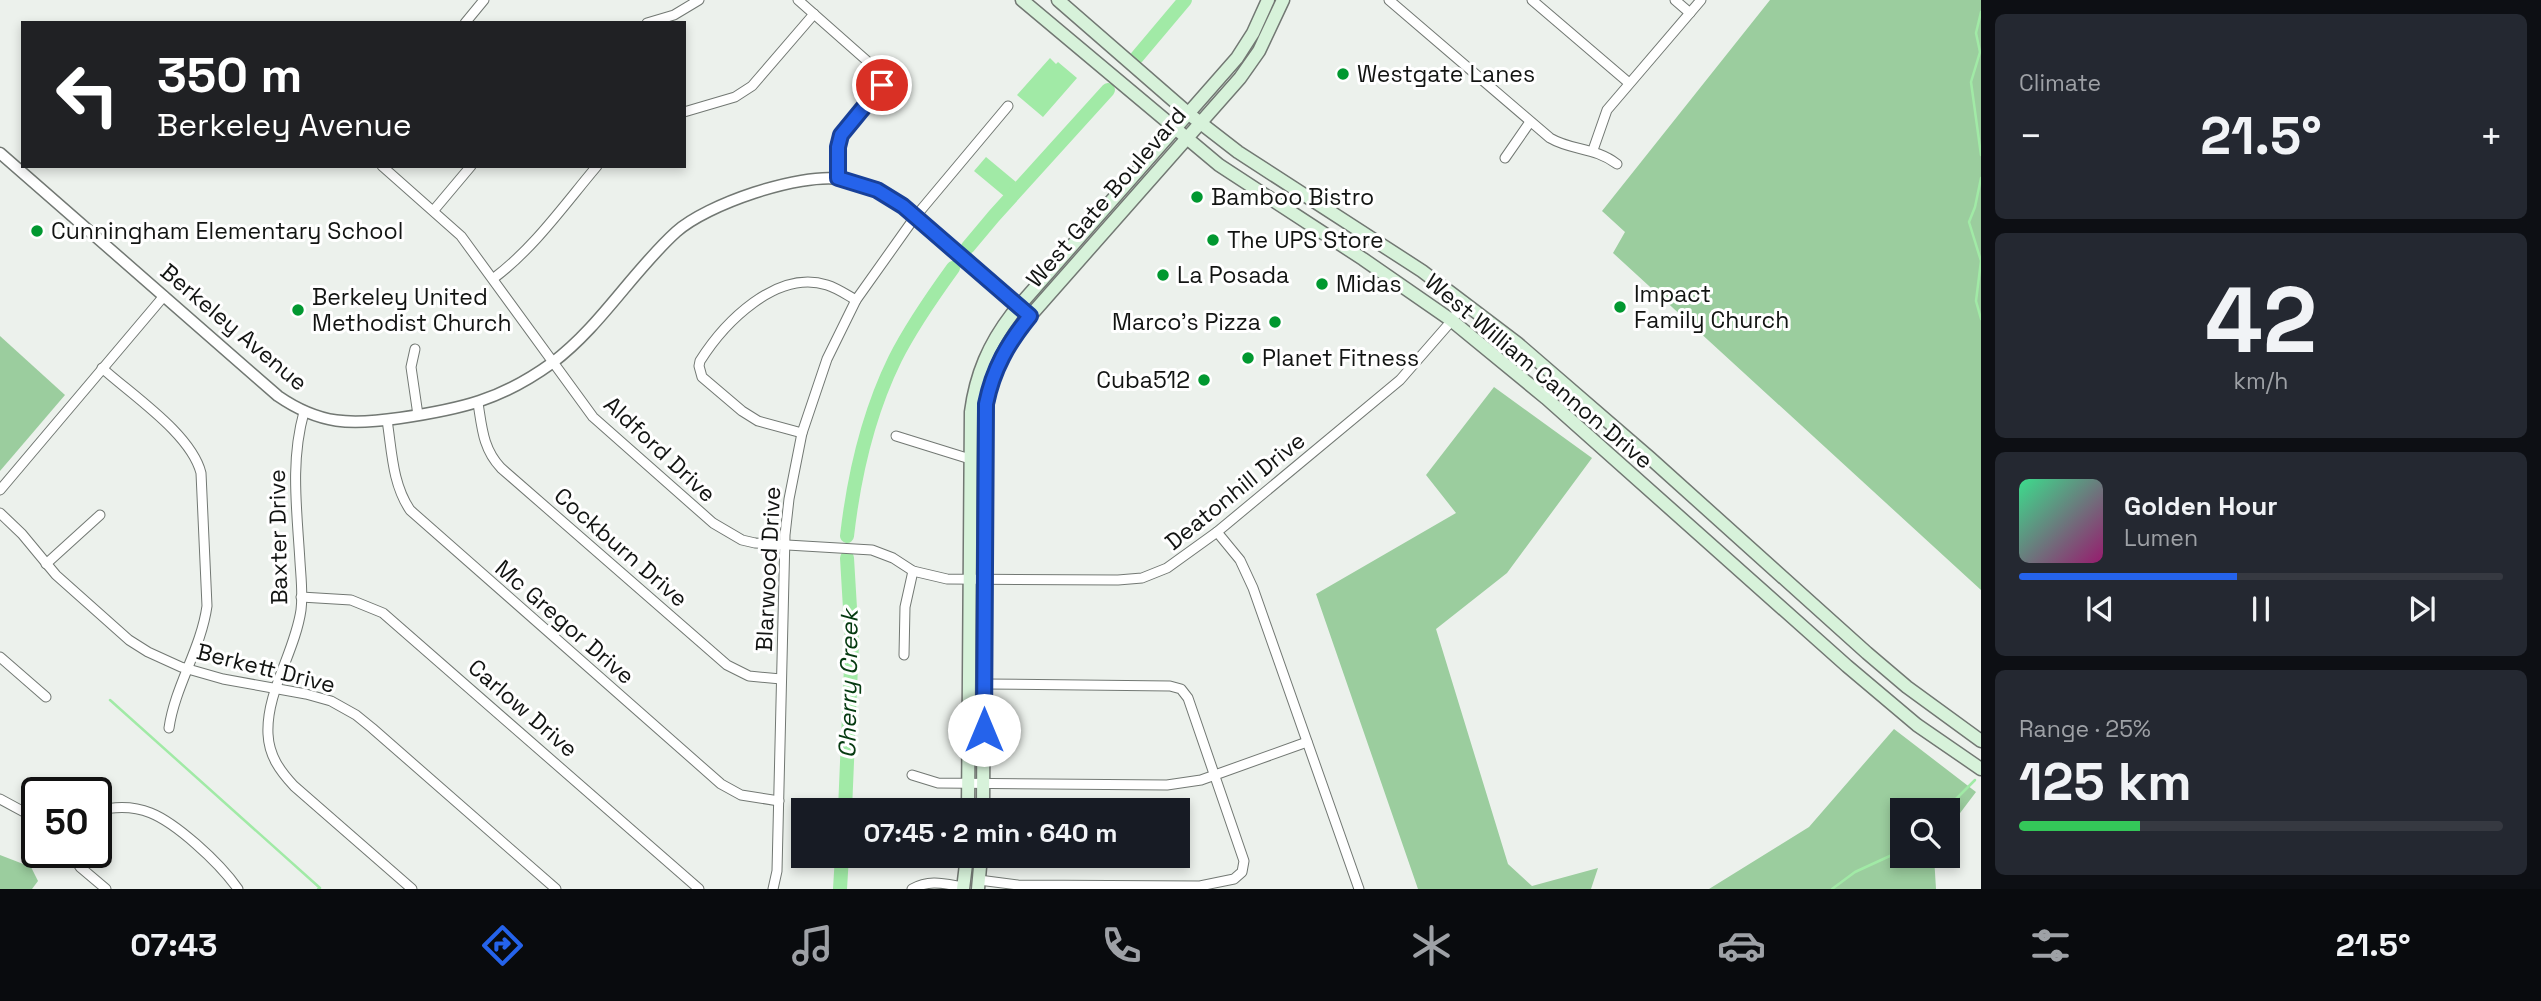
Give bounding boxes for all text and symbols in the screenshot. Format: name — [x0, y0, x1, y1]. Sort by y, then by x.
text: 350 m — [157, 44, 302, 106]
icon: left — [42, 49, 133, 140]
pin — [852, 55, 912, 115]
place label: Westgate Lanes — [1357, 59, 1535, 89]
icon: arrive — [863, 66, 901, 104]
marker: Westgate Lanes — [1335, 66, 1351, 82]
text: Climate — [2019, 68, 2101, 98]
street label: West Gate Boulevard — [1019, 100, 1193, 294]
text: 21.5° — [2200, 103, 2322, 169]
text: Berkeley Avenue — [157, 105, 412, 145]
text: − — [2019, 112, 2043, 160]
text: + — [2479, 112, 2503, 160]
place label: Bamboo Bistro — [1211, 182, 1374, 212]
marker: Bamboo Bistro — [1189, 189, 1205, 205]
place label: Cunningham Elementary School — [51, 216, 403, 246]
marker: Cunningham Elementary School — [29, 223, 45, 239]
place label: The UPS Store — [1227, 225, 1384, 255]
marker: The UPS Store — [1205, 232, 1221, 248]
street label: Berkeley Avenue — [154, 257, 314, 397]
place label: La Posada — [1177, 260, 1289, 290]
text: 42 — [2205, 262, 2317, 379]
marker: La Posada — [1155, 267, 1171, 283]
street label: West William Cannon Drive — [1419, 267, 1659, 475]
place label: Midas — [1336, 269, 1402, 299]
marker: Midas — [1314, 276, 1330, 292]
place label: Impact Family Church — [1634, 279, 1789, 335]
place label: Berkeley United Methodist Church — [312, 282, 512, 338]
marker: Impact Family Church — [1612, 299, 1628, 315]
marker: Berkeley United Methodist Church — [290, 302, 306, 318]
place label: Marco's Pizza — [1112, 307, 1261, 337]
marker: Marco's Pizza — [1267, 314, 1283, 330]
place label: Planet Fitness — [1262, 343, 1419, 373]
marker: Planet Fitness — [1240, 350, 1256, 366]
place label: Cuba512 — [1096, 365, 1190, 395]
text: km/h — [2234, 366, 2288, 396]
marker: Cuba512 — [1196, 372, 1212, 388]
street label: Aldford Drive — [598, 389, 722, 509]
street label: Deatonhill Drive — [1159, 425, 1311, 557]
street label: Baxter Drive — [262, 469, 294, 605]
street label: Cockburn Drive — [548, 481, 694, 613]
street label: Blarwood Drive — [749, 486, 787, 652]
text: Golden Hour — [2124, 489, 2278, 523]
text: Lumen — [2124, 523, 2198, 553]
street label: Mc Gregor Drive — [489, 553, 641, 691]
icon: previous — [2081, 590, 2119, 628]
icon: pause — [2242, 590, 2280, 628]
icon: next — [2403, 590, 2441, 628]
water label: Cherry Creek — [831, 606, 865, 759]
street label: Berkett Drive — [194, 636, 338, 700]
street label: Carlow Drive — [462, 652, 584, 764]
position arrow — [947, 693, 1021, 767]
text: Range · 25% — [2019, 714, 2151, 744]
text: 125 km — [2019, 749, 2192, 815]
speed limit sign: 50 — [21, 777, 112, 868]
map controls — [1890, 798, 1960, 868]
button: search — [1890, 798, 1960, 868]
text: 07:45 · 2 min · 640 m — [864, 816, 1117, 850]
icon: directions — [478, 921, 527, 970]
icon: music — [788, 921, 837, 970]
icon: phone — [1097, 921, 1146, 970]
icon: climate — [1407, 921, 1456, 970]
icon: car — [1717, 921, 1766, 970]
icon: filters — [2026, 921, 2075, 970]
text: 07:43 — [130, 925, 217, 965]
text: 21.5° — [2336, 925, 2411, 965]

